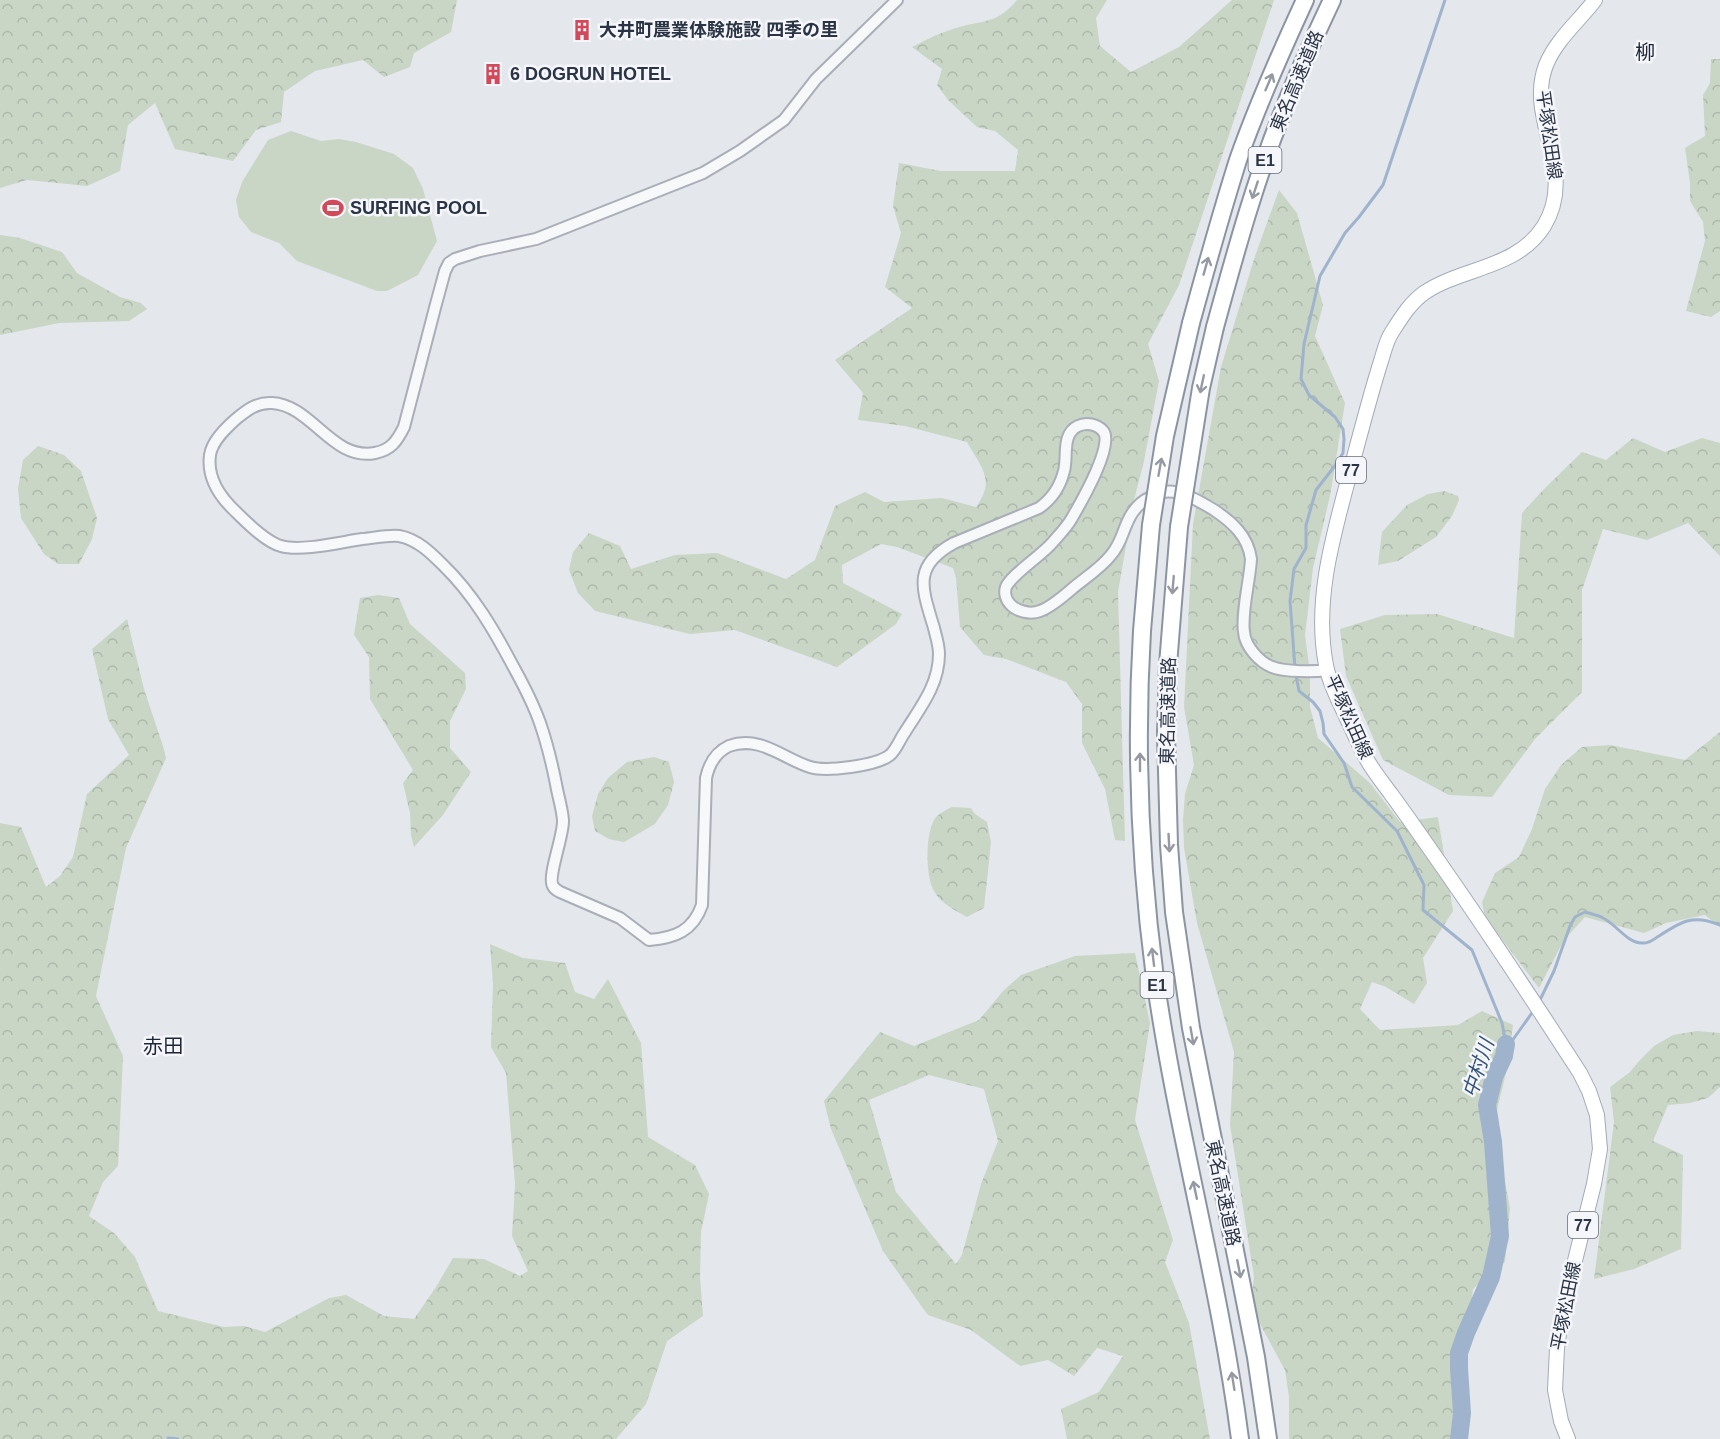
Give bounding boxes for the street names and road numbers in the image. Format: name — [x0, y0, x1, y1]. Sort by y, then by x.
street label: 東名高速道路 — [1267, 27, 1327, 135]
street label: 平塚松田線 — [1533, 89, 1565, 181]
road number: E1 — [1248, 147, 1282, 173]
road number: 77 — [1336, 457, 1366, 483]
street label: 東名高速道路 — [1157, 657, 1179, 765]
street label: 平塚松田線 — [1322, 672, 1376, 762]
road number: E1 — [1140, 972, 1174, 998]
street label: 東名高速道路 — [1202, 1138, 1244, 1248]
road number: 77 — [1568, 1212, 1598, 1238]
street label: 平塚松田線 — [1548, 1260, 1584, 1352]

